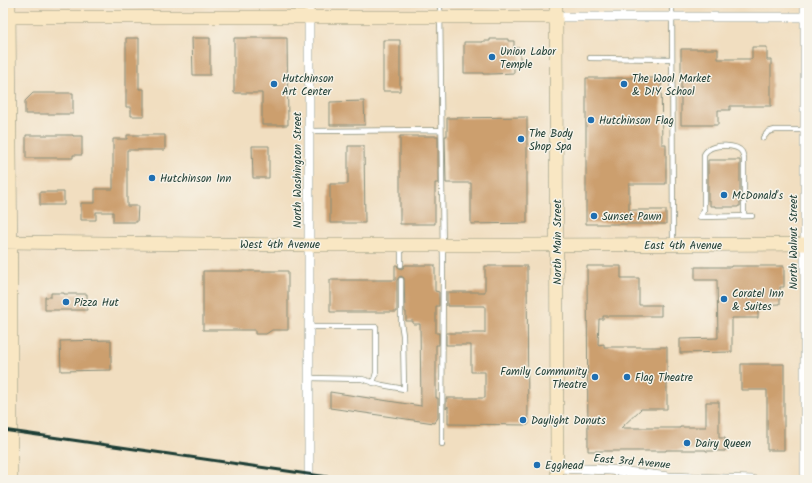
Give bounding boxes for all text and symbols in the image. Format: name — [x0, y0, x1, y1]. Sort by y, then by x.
place label: Union Labor Temple — [500, 43, 557, 74]
marker: Union Labor Temple — [487, 52, 497, 62]
place label: Hutchinson Art Center — [282, 70, 334, 101]
place label: The Wool Market & DIY School — [632, 70, 711, 101]
marker: Hutchinson Art Center — [269, 79, 279, 89]
marker: The Wool Market & DIY School — [619, 79, 629, 89]
street label: North Washington Street — [289, 111, 307, 228]
place label: Hutchinson Flag — [599, 112, 674, 130]
marker: Hutchinson Flag — [586, 115, 596, 125]
place label: The Body Shop Spa — [529, 125, 574, 156]
marker: The Body Shop Spa — [516, 134, 526, 144]
place label: Hutchinson Inn — [160, 170, 231, 188]
marker: Hutchinson Inn — [147, 173, 157, 183]
place label: McDonald's — [732, 187, 783, 205]
marker: McDonald's — [719, 190, 729, 200]
street label: North Walnut Street — [785, 194, 803, 289]
street label: North Main Street — [549, 199, 567, 285]
place label: Sunset Pawn — [602, 208, 662, 226]
marker: Sunset Pawn — [589, 211, 599, 221]
street label: West 4th Avenue — [240, 236, 320, 254]
street label: East 4th Avenue — [644, 237, 722, 255]
place label: Coratel Inn & Suites — [732, 285, 784, 316]
place label: Pizza Hut — [74, 294, 120, 312]
marker: Coratel Inn & Suites — [719, 294, 729, 304]
marker: Pizza Hut — [61, 297, 71, 307]
place label: Family Community Theatre — [500, 363, 588, 394]
place label: Flag Theatre — [635, 369, 693, 387]
marker: Family Community Theatre — [590, 372, 600, 382]
marker: Flag Theatre — [622, 372, 632, 382]
place label: Daylight Donuts — [531, 412, 606, 430]
marker: Daylight Donuts — [518, 415, 528, 425]
place label: Dairy Queen — [695, 435, 751, 453]
marker: Dairy Queen — [682, 438, 692, 448]
street label: East 3rd Avenue — [593, 450, 671, 474]
place label: Egghead — [545, 457, 584, 475]
marker: Egghead — [532, 460, 542, 470]

